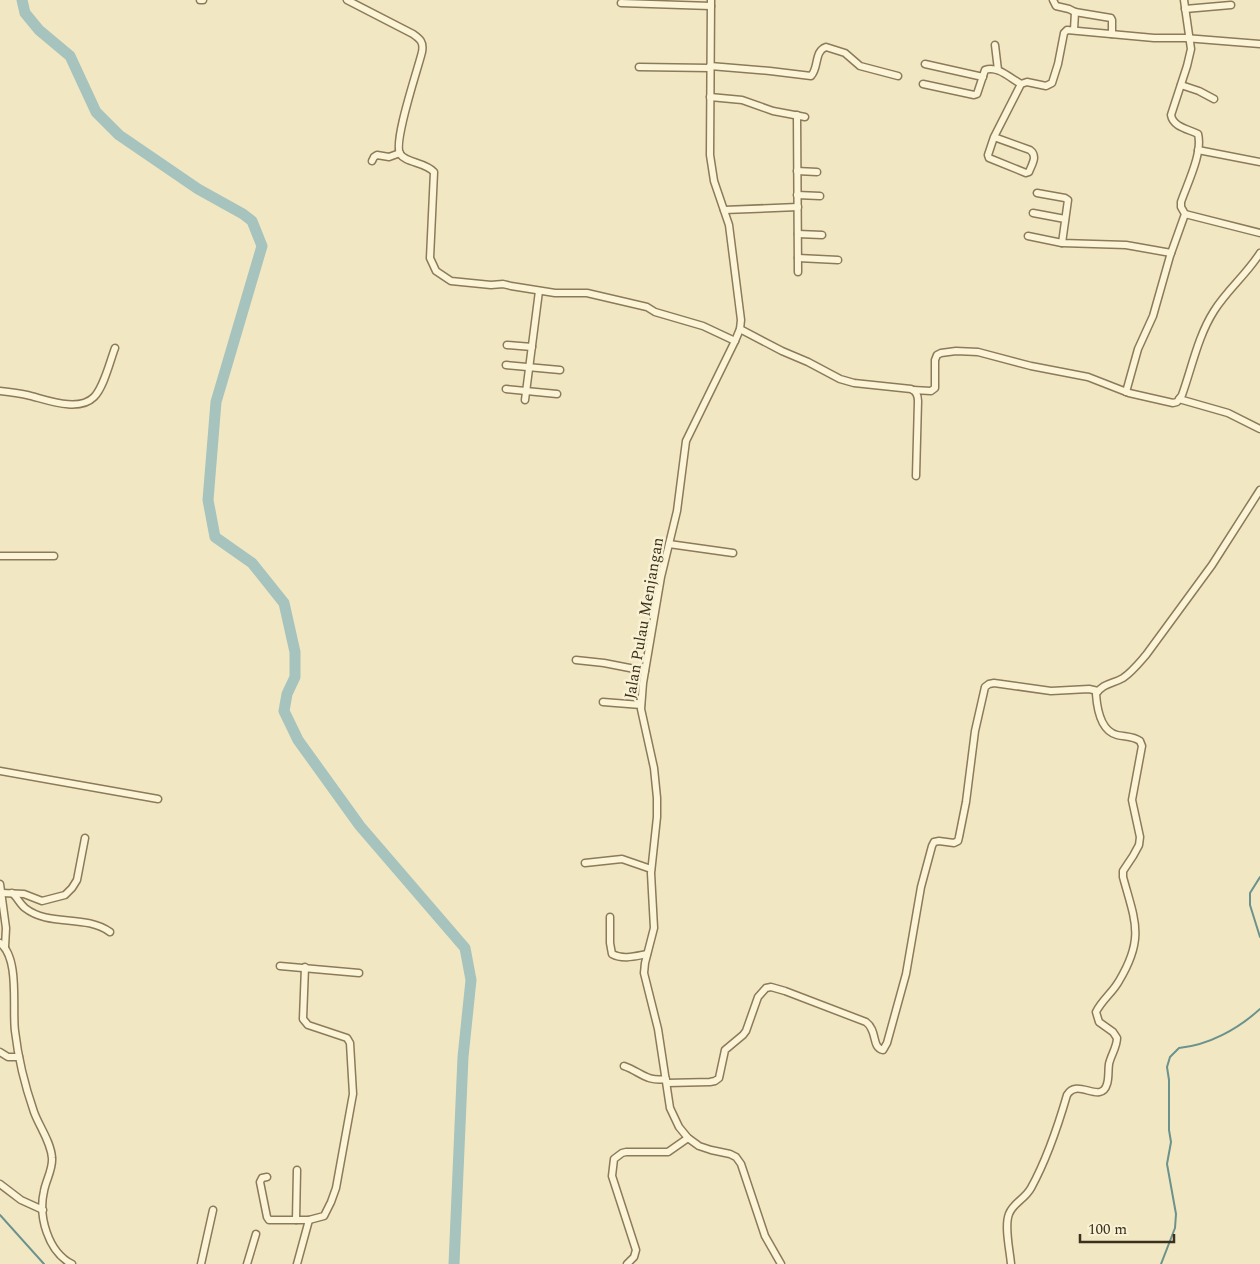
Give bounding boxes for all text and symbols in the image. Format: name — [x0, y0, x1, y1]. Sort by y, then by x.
street label: Jalan Pulau Menjangan — [618, 535, 670, 701]
scale bar — [1080, 1212, 1174, 1244]
text: 100 m — [1088, 1218, 1127, 1241]

